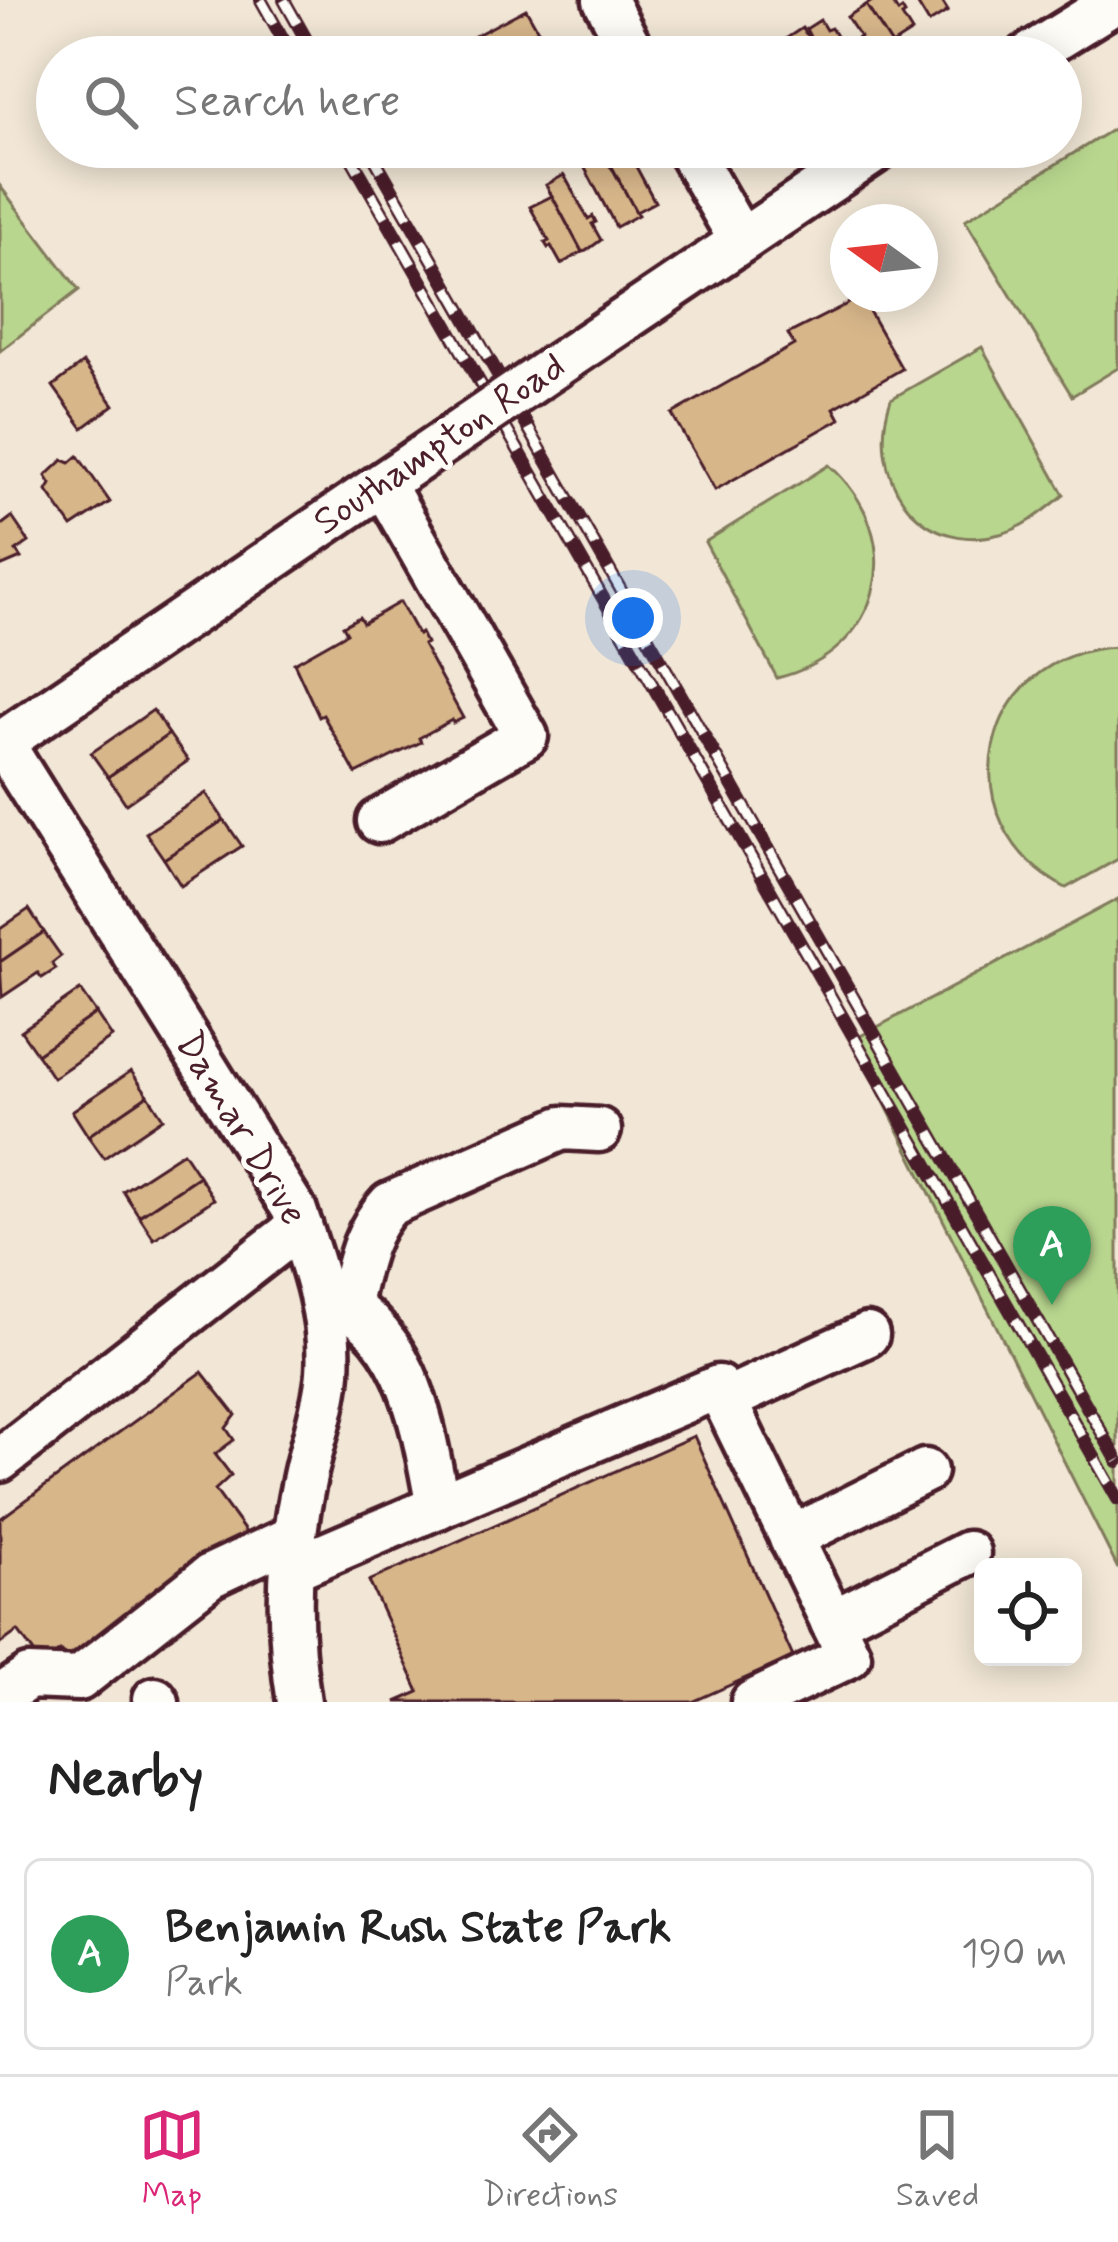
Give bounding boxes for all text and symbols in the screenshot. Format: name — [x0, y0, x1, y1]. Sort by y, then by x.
search box — [36, 36, 1082, 168]
icon: search — [78, 69, 144, 135]
text: Search here — [174, 73, 401, 132]
north arrow — [830, 204, 938, 312]
street label: Southampton Road — [304, 342, 576, 548]
your location — [603, 588, 663, 648]
street label: Damar Drive — [162, 1023, 318, 1235]
pin: A — [1013, 1206, 1091, 1305]
map controls — [974, 1558, 1082, 1666]
button: locate — [974, 1558, 1082, 1666]
text: Nearby — [48, 1747, 203, 1813]
text: Benjamin Rush State Park — [165, 1899, 671, 1958]
text: A — [77, 1929, 103, 1980]
text: 190 m — [961, 1929, 1067, 1980]
text: Park — [165, 1958, 243, 2009]
tab: Map — [139, 2102, 205, 2218]
tab: Directions — [482, 2102, 618, 2218]
tab: Saved — [896, 2102, 979, 2218]

